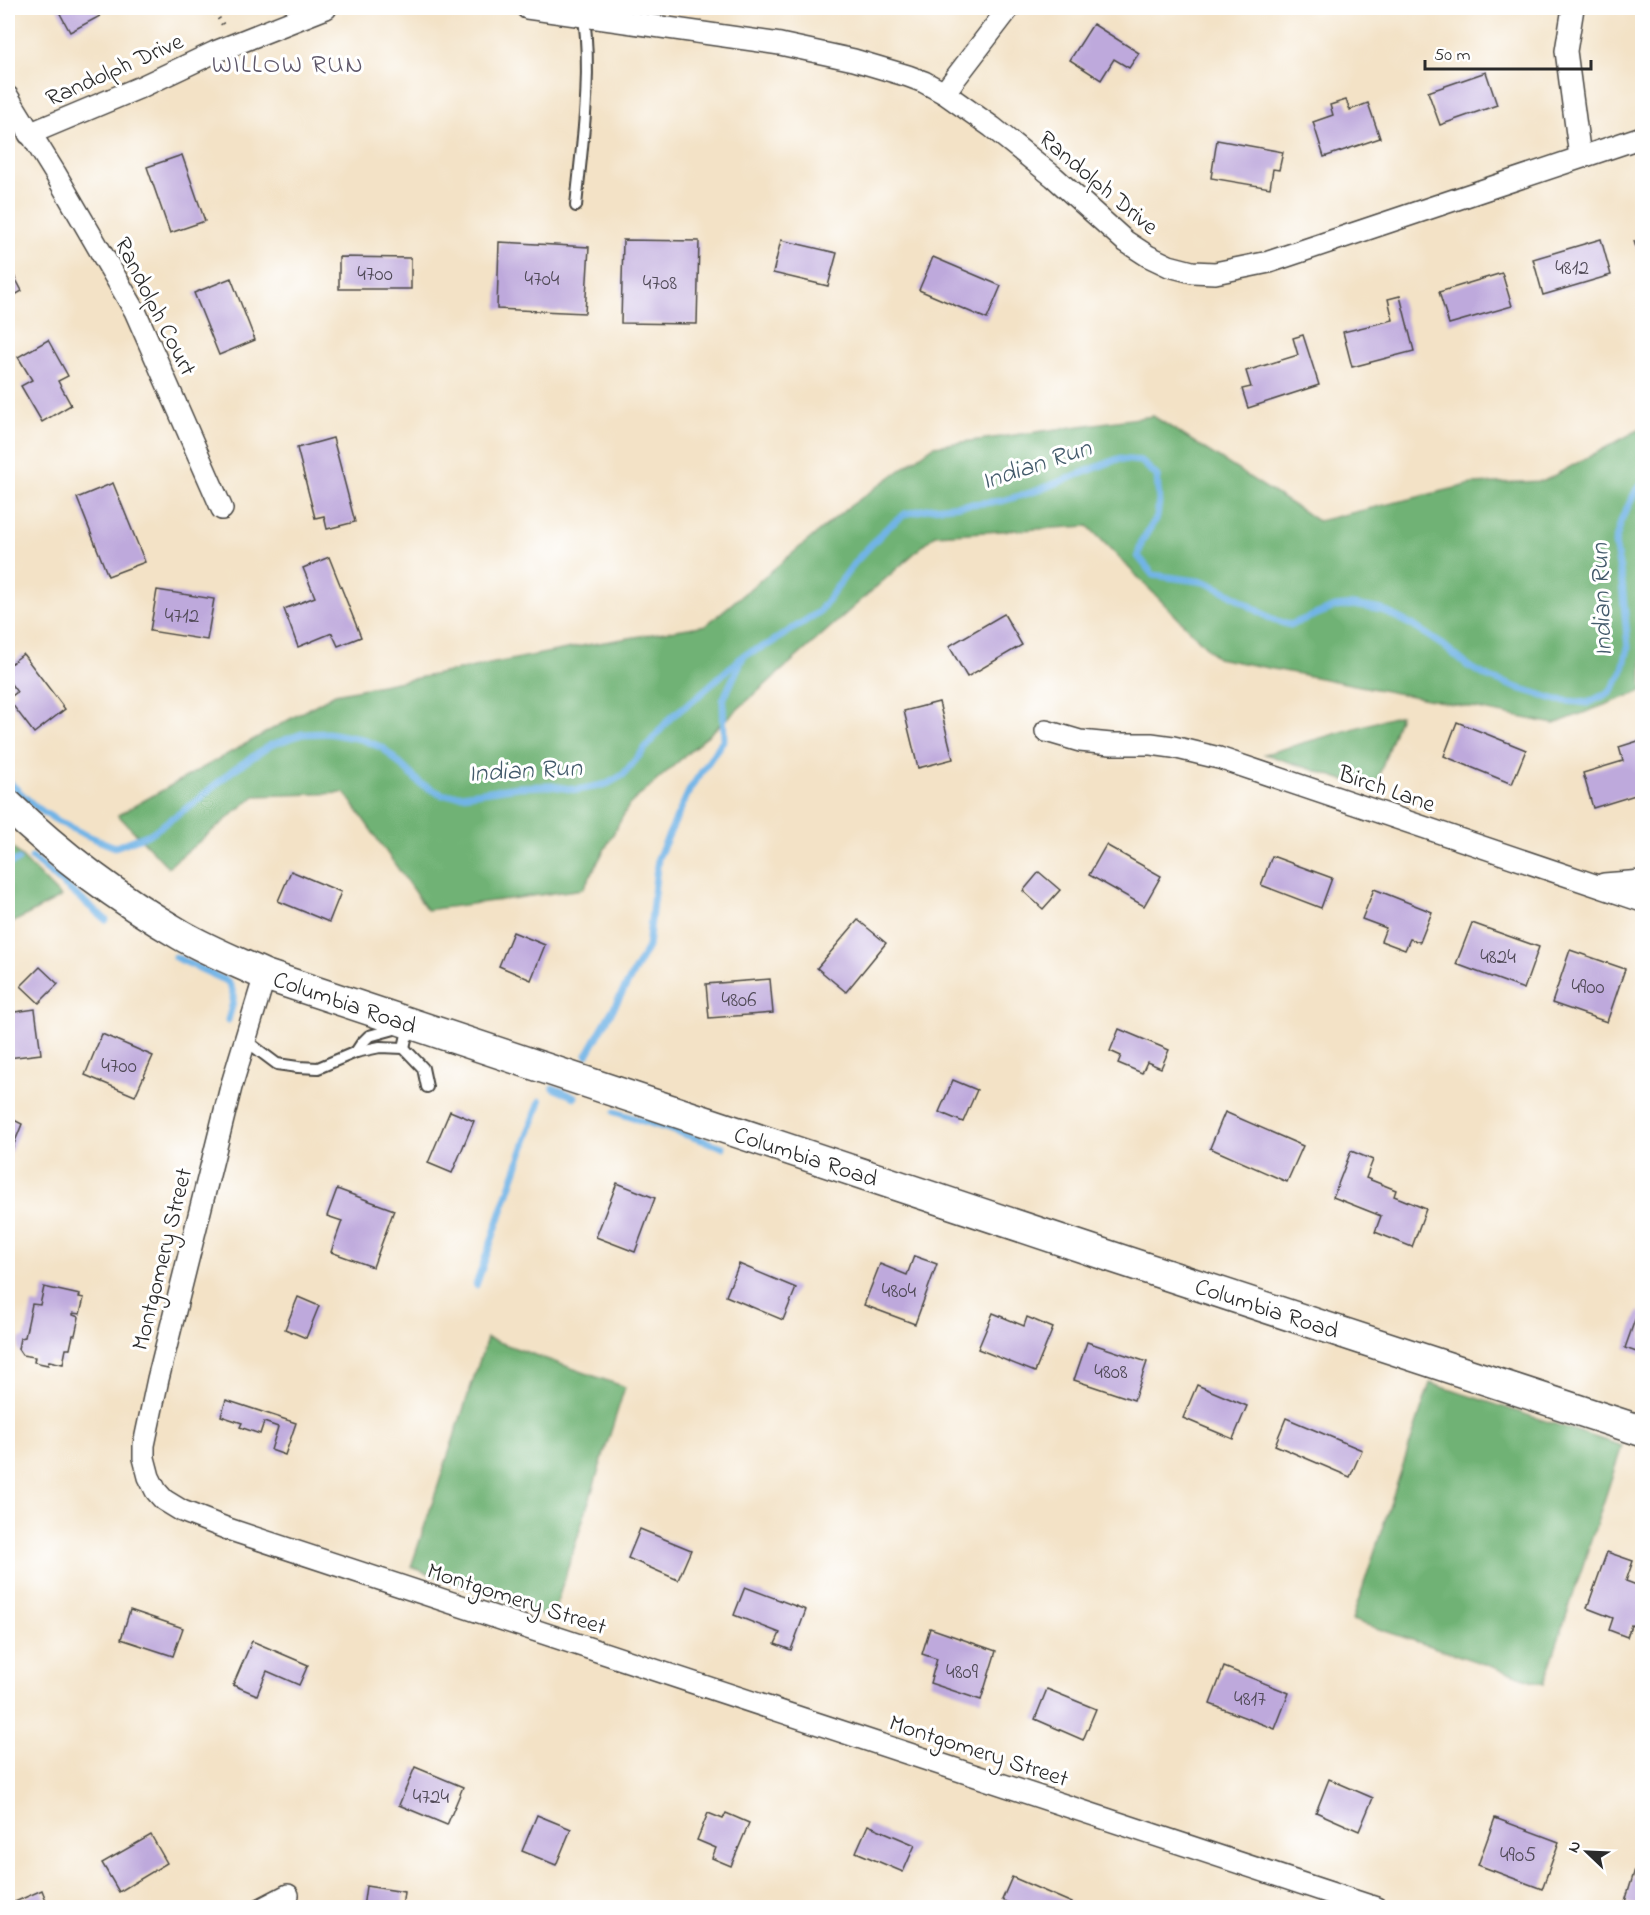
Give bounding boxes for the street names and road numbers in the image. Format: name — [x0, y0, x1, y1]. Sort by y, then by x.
street label: Randolph Drive — [41, 25, 190, 117]
street label: Randolph Drive — [1030, 123, 1165, 245]
street label: Randolph Court — [104, 232, 204, 383]
street label: Birch Lane — [1332, 757, 1440, 823]
street label: Columbia Road — [268, 963, 421, 1045]
street label: Columbia Road — [729, 1119, 882, 1198]
street label: Montgomery Street — [124, 1165, 204, 1355]
street label: Columbia Road — [1190, 1271, 1343, 1350]
street label: Montgomery Street — [422, 1555, 610, 1647]
street label: Montgomery Street — [884, 1707, 1072, 1799]

